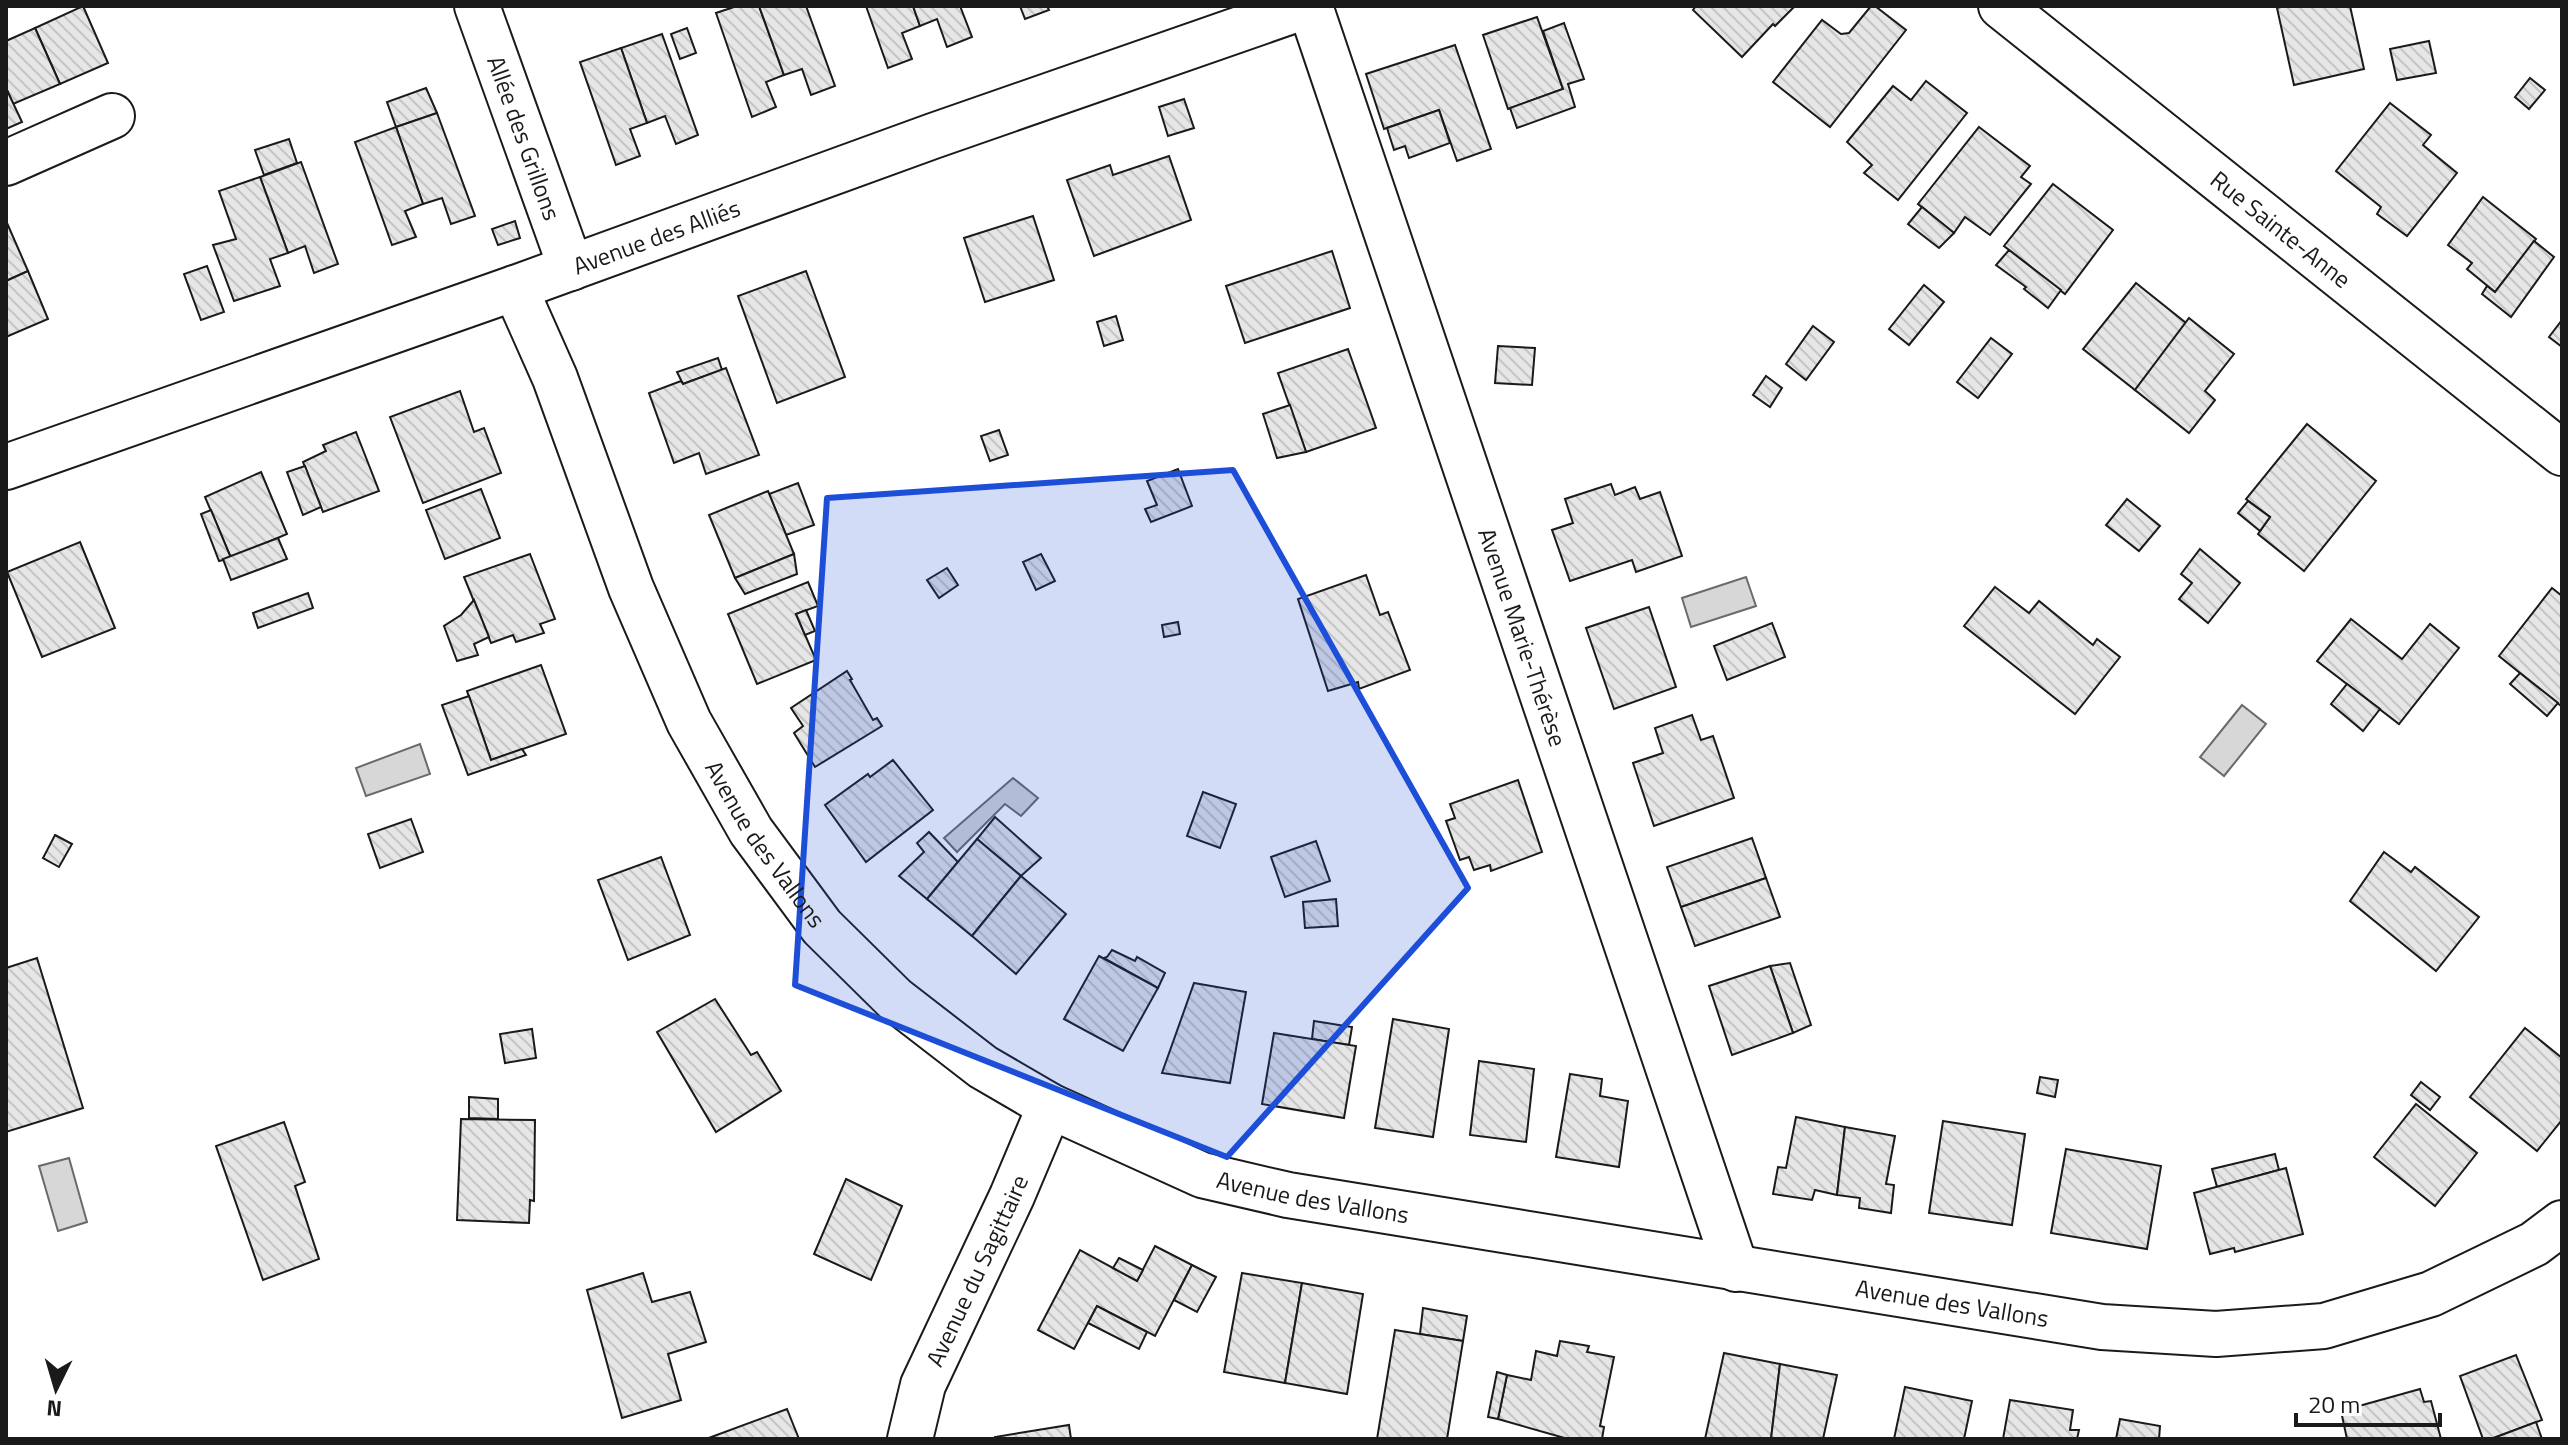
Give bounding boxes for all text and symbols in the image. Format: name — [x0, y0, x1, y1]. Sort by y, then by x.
street label: Allée des Grillons — [478, 51, 570, 225]
street label: Rue Sainte-Anne — [2203, 162, 2359, 296]
street label: Avenue des Alliés — [568, 190, 745, 284]
street label: Avenue Marie-Thérèse — [1469, 523, 1576, 751]
street label: Avenue des Vallons — [696, 754, 835, 935]
street label: Avenue des Vallons — [1213, 1161, 1412, 1232]
street label: Avenue du Sagittaire — [916, 1169, 1037, 1372]
street label: Avenue des Vallons — [1853, 1269, 2051, 1336]
north arrow — [16, 1349, 96, 1429]
scale bar — [2296, 1377, 2440, 1427]
text: 20 m — [2308, 1386, 2360, 1422]
text: N — [45, 1391, 63, 1427]

